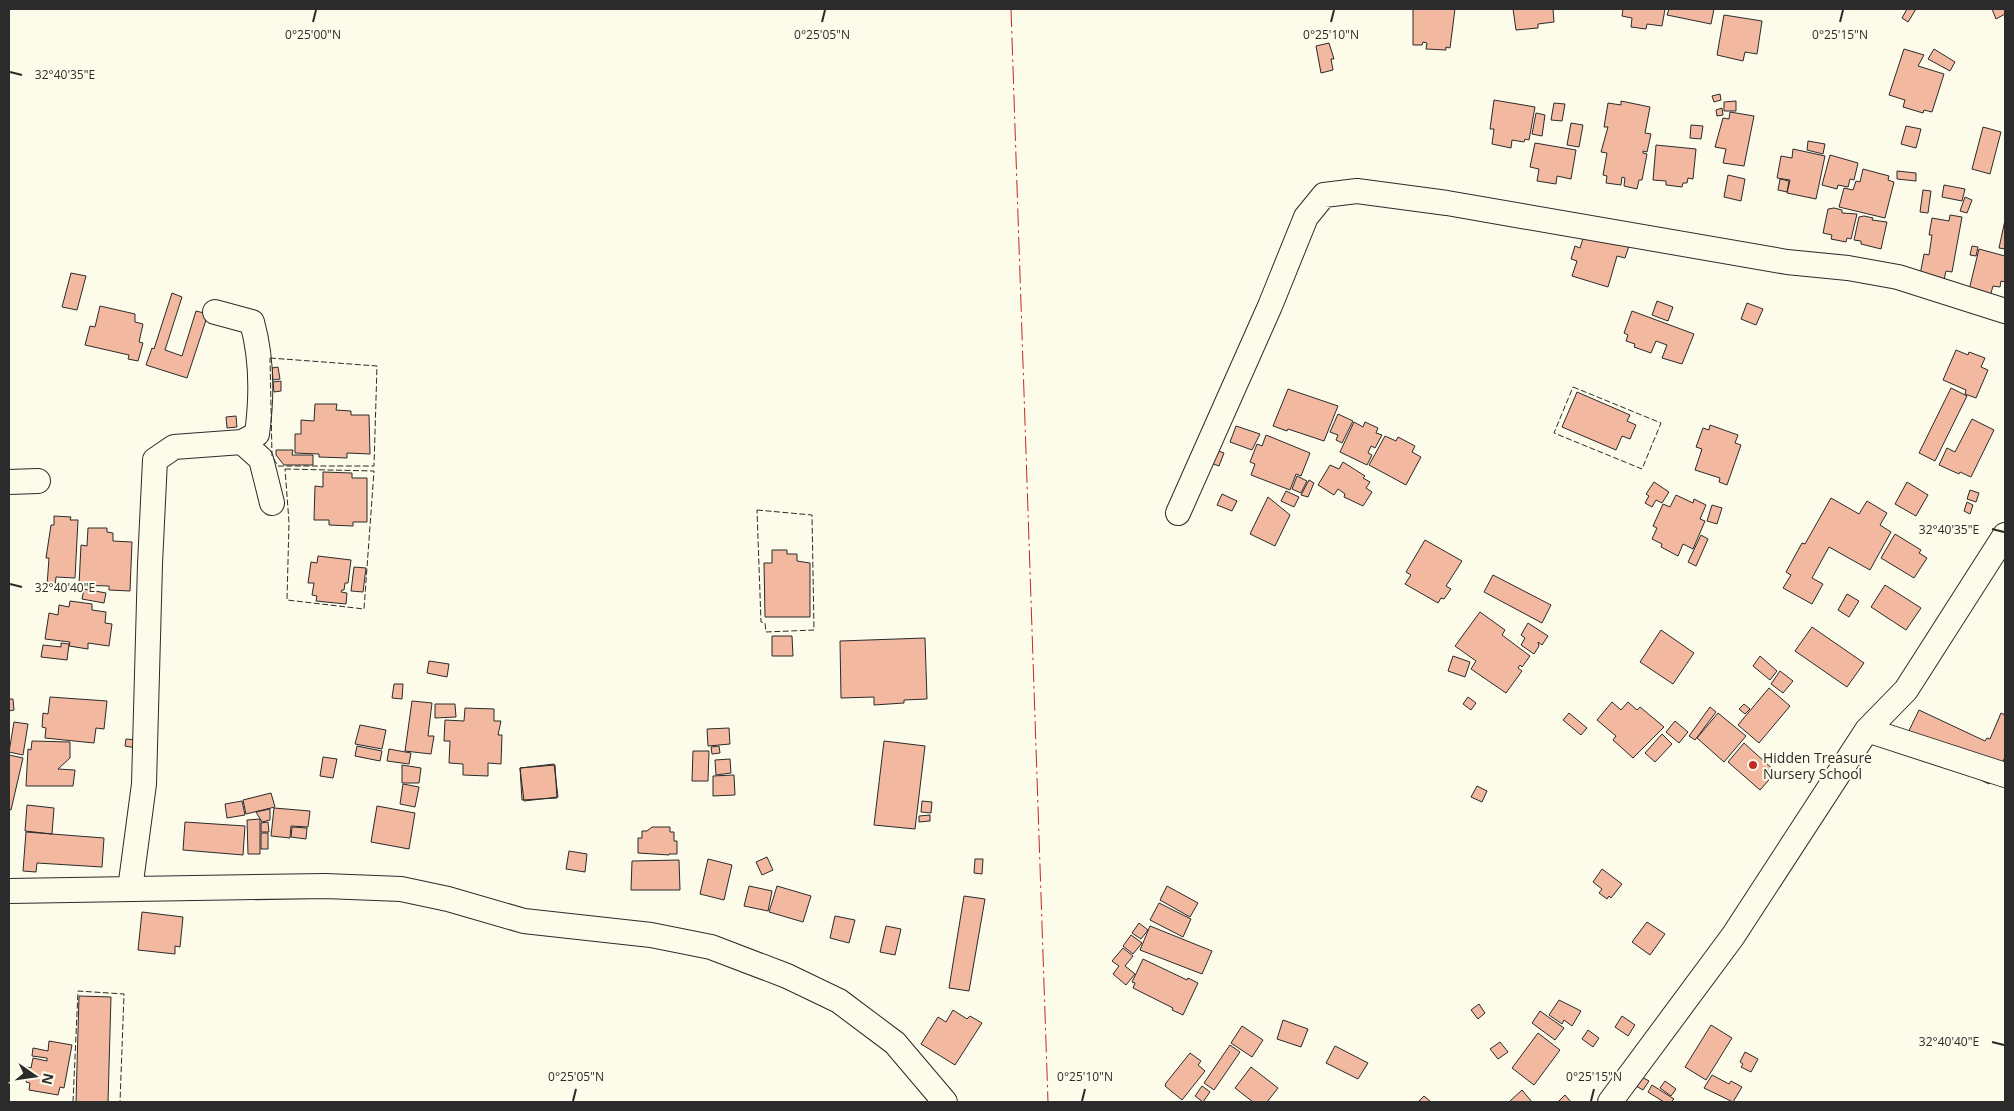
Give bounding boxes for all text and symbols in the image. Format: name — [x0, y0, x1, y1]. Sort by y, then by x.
text: 0°25'00"N — [285, 26, 341, 43]
text: 0°25'05"N — [794, 26, 850, 43]
text: 0°25'10"N — [1303, 26, 1359, 43]
text: 0°25'15"N — [1812, 26, 1868, 43]
text: 32°40'35"E — [35, 66, 95, 83]
text: 32°40'35"E — [1919, 521, 1979, 538]
text: 32°40'40"E — [35, 579, 95, 596]
place label: Hidden Treasure Nursery School — [1763, 748, 1872, 783]
marker: Hidden Treasure Nursery School — [1747, 759, 1759, 771]
text: 32°40'40"E — [1919, 1033, 1979, 1050]
north arrow — [10, 1051, 60, 1101]
text: 0°25'05"N — [548, 1068, 604, 1085]
text: 0°25'10"N — [1057, 1068, 1113, 1085]
text: 0°25'15"N — [1566, 1068, 1622, 1085]
text: N — [38, 1071, 59, 1087]

